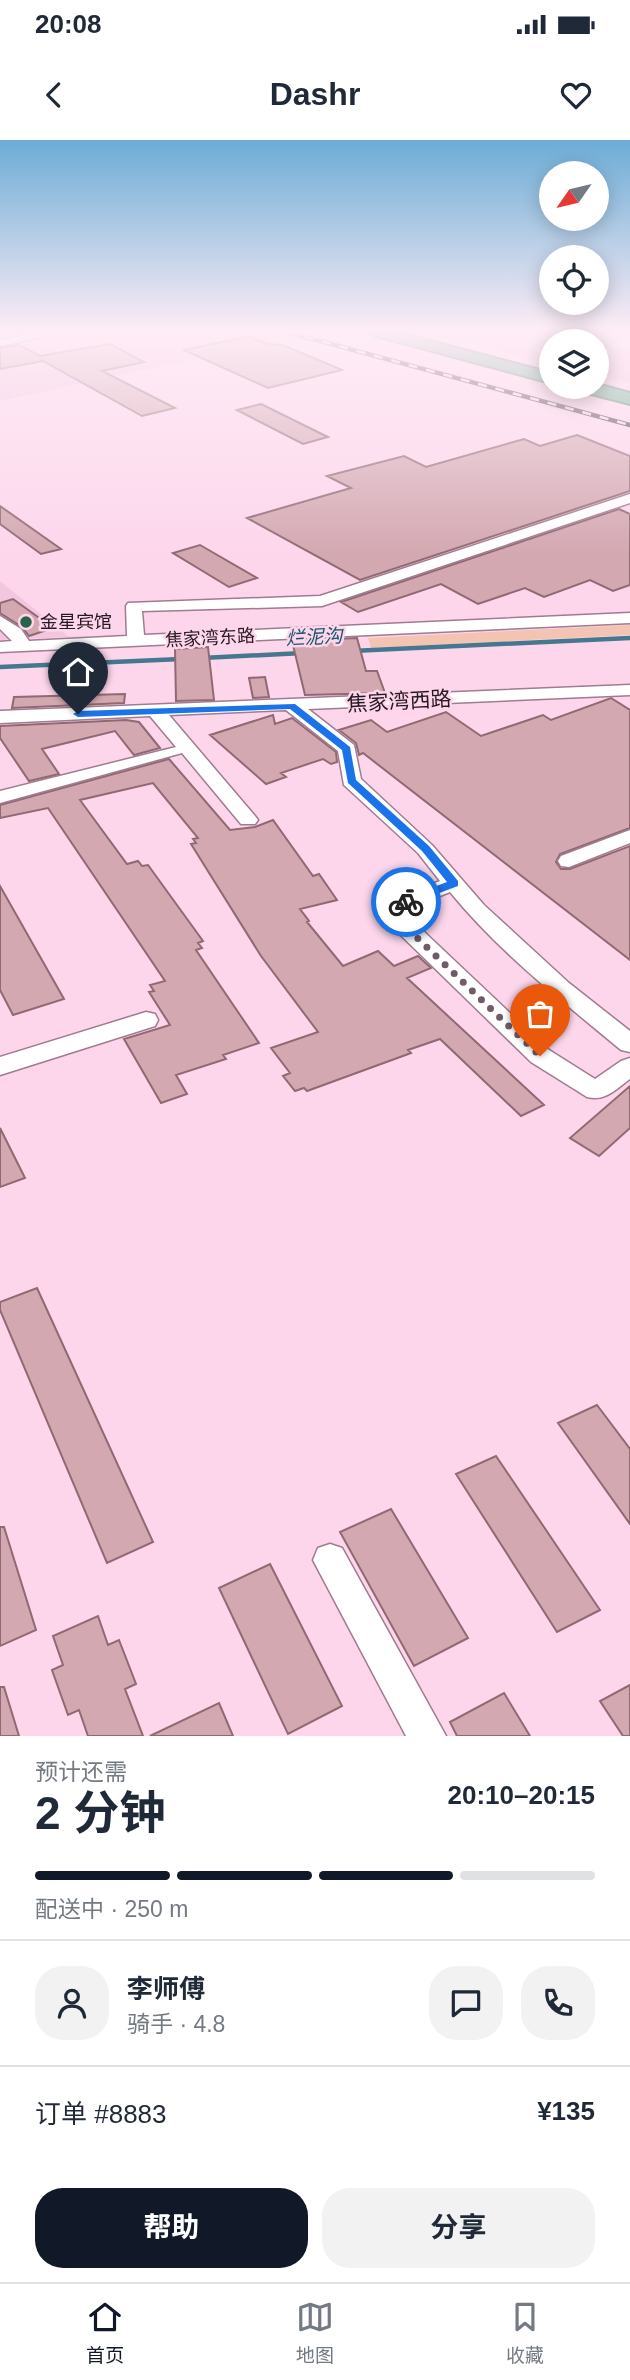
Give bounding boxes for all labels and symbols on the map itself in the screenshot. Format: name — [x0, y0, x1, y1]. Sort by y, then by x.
north arrow — [539, 161, 609, 231]
place label: 金星宾馆 — [40, 612, 112, 632]
marker: 金星宾馆 — [18, 614, 34, 630]
water label: 烂泥沟 — [285, 625, 345, 649]
street label: 焦家湾东路 — [165, 626, 255, 650]
pin — [48, 642, 108, 714]
street label: 焦家湾西路 — [346, 687, 452, 715]
courier — [371, 867, 441, 937]
pin — [510, 984, 570, 1056]

